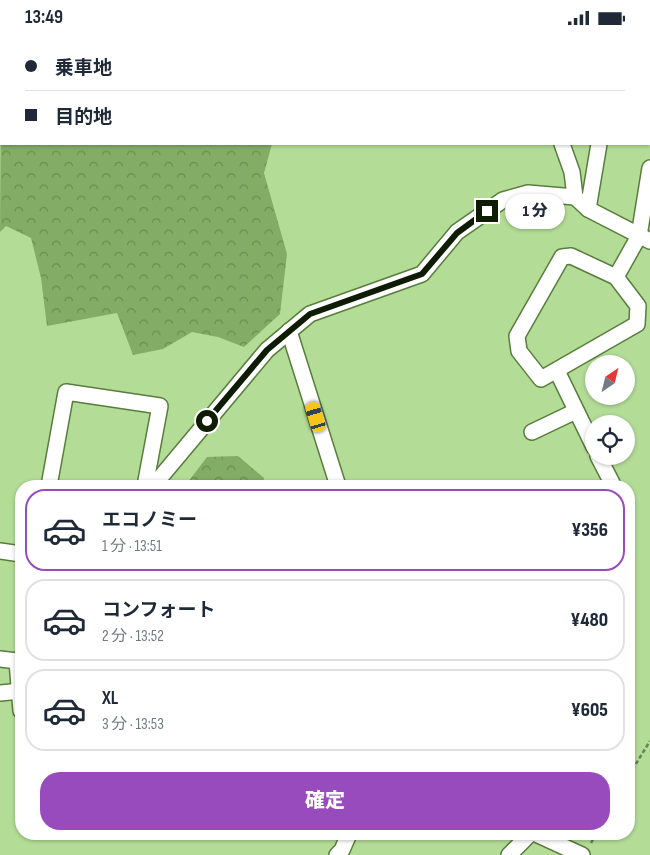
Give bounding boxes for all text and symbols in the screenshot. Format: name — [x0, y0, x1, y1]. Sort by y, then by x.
text: 13:49 — [25, 6, 63, 29]
text: 乗車地 — [55, 57, 112, 80]
text: 目的地 — [55, 106, 112, 129]
callout: 1 分 — [504, 193, 564, 229]
route end — [476, 200, 498, 222]
text: 1 分 — [522, 202, 548, 221]
north arrow — [585, 355, 635, 405]
map controls — [585, 355, 635, 465]
car — [304, 400, 327, 434]
route start — [196, 410, 218, 432]
button: locate — [585, 415, 635, 465]
icon: car — [42, 508, 87, 553]
text: エコノミー — [102, 509, 197, 532]
text: ¥356 — [572, 519, 608, 542]
text: 1 分 · 13:51 — [102, 537, 162, 556]
icon: car — [42, 598, 87, 643]
text: コンフォート — [102, 599, 215, 622]
text: ¥480 — [571, 609, 608, 632]
text: 2 分 · 13:52 — [102, 627, 164, 646]
text: XL — [102, 687, 118, 710]
icon: car — [42, 688, 87, 733]
text: ¥605 — [571, 699, 608, 722]
text: 3 分 · 13:53 — [102, 715, 164, 734]
button: 確定 — [40, 772, 610, 830]

